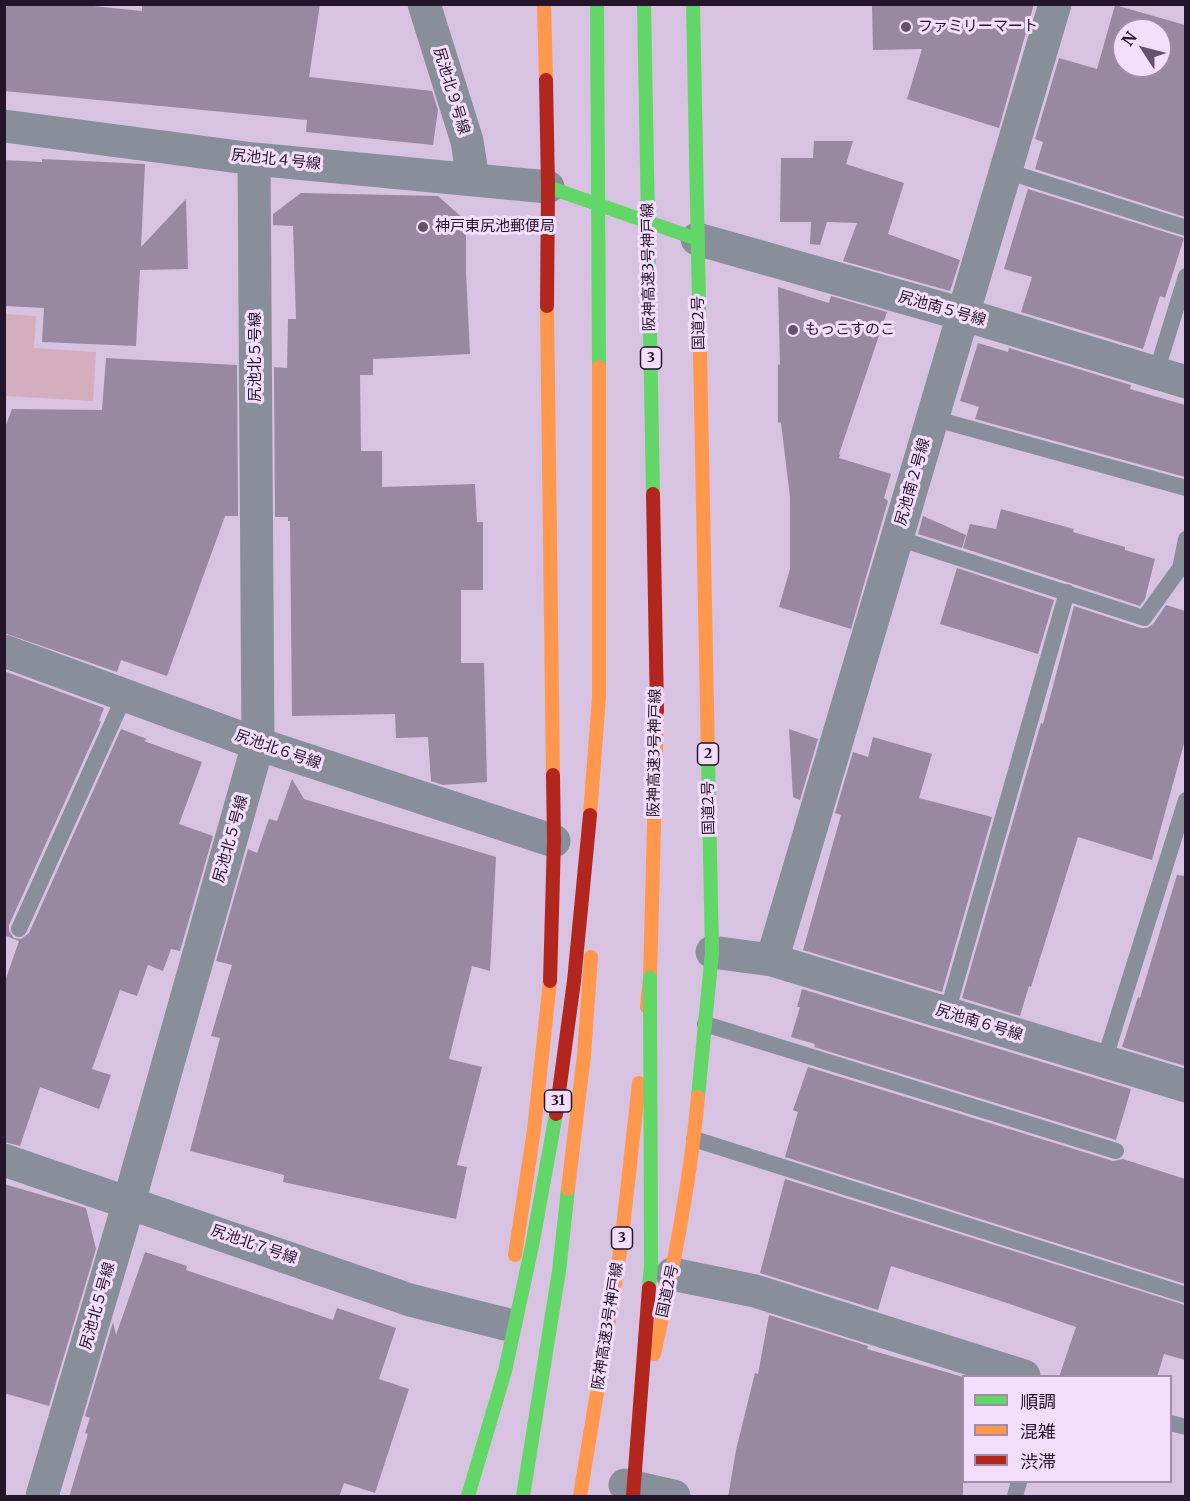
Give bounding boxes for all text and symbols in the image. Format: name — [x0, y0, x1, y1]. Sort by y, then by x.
place label: ファミリーマート — [918, 18, 1038, 36]
north arrow — [1112, 18, 1172, 78]
marker: ファミリーマート — [899, 20, 913, 34]
text: N — [1117, 28, 1141, 50]
street label: 尻池北９号線 — [429, 45, 473, 137]
street label: 尻池北４号線 — [230, 146, 322, 174]
street label: 阪神高速3号神戸線 — [639, 203, 659, 331]
place label: 神戸東尻池郵便局 — [435, 218, 555, 236]
marker: 神戸東尻池郵便局 — [416, 220, 430, 234]
street label: 尻池南５号線 — [896, 288, 988, 330]
street label: 国道2号 — [690, 296, 708, 350]
street label: 尻池北５号線 — [247, 312, 265, 402]
place label: もっこすのこ — [805, 321, 895, 339]
marker: もっこすのこ — [786, 323, 800, 337]
road number: 3 — [640, 347, 662, 369]
street label: 尻池南２号線 — [892, 436, 934, 528]
street label: 阪神高速3号神戸線 — [645, 689, 665, 817]
street label: 尻池北６号線 — [233, 727, 323, 773]
road number: 2 — [698, 743, 718, 765]
street label: 国道2号 — [700, 781, 718, 835]
street label: 尻池北５号線 — [210, 793, 252, 885]
street label: 尻池南６号線 — [933, 1001, 1025, 1045]
road number: 31 — [544, 1090, 572, 1112]
street label: 尻池北７号線 — [209, 1222, 299, 1268]
road number: 3 — [612, 1227, 632, 1249]
street label: 尻池北５号線 — [77, 1260, 119, 1352]
street label: 阪神高速3号神戸線 — [589, 1261, 627, 1391]
street label: 国道2号 — [654, 1263, 682, 1319]
legend — [962, 1375, 1172, 1483]
text: 順調 — [1020, 1390, 1056, 1413]
text: 混雑 — [1020, 1420, 1056, 1443]
text: 渋滞 — [1020, 1450, 1056, 1473]

